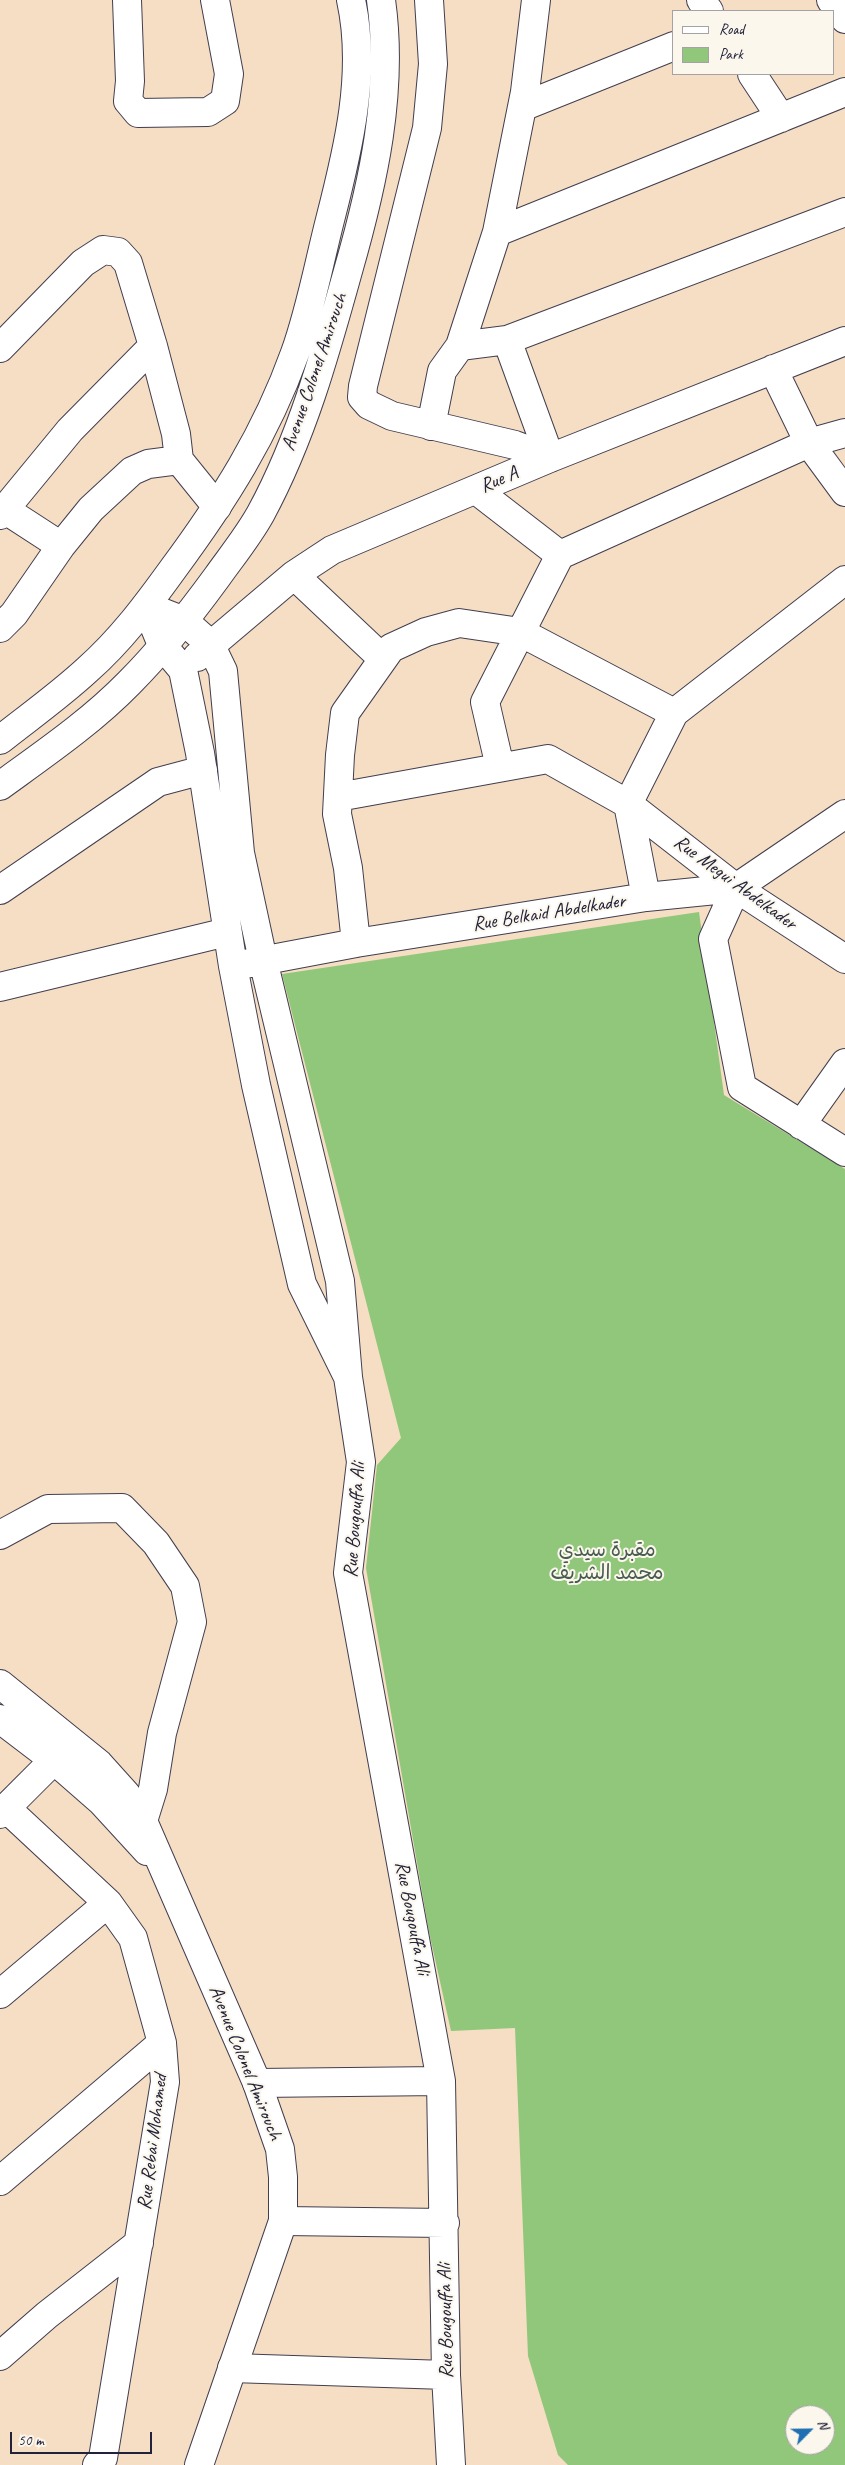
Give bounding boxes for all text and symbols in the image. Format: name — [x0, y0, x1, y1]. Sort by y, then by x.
legend — [672, 10, 835, 75]
text: Road — [719, 20, 744, 39]
text: Park — [719, 45, 743, 64]
street label: Avenue Colonel Amirouch — [277, 290, 353, 454]
street label: Rue A — [476, 461, 522, 499]
street label: Rue Megui Abdelkader — [669, 830, 801, 936]
street label: Rue Belkaid Abdelkader — [471, 889, 627, 937]
street label: Rue Bougouffa Ali — [339, 1462, 371, 1578]
park label: مقبرة سيدي محمد الشريف — [551, 1539, 663, 1586]
street label: Rue Bougouffa Ali — [389, 1859, 435, 1977]
street label: Avenue Colonel Amirouch — [203, 1982, 287, 2144]
street label: Rue Rebai Mohamed — [133, 2073, 173, 2211]
street label: Rue Bougouffa Ali — [433, 2263, 459, 2379]
north arrow — [785, 2405, 835, 2455]
text: N — [814, 2417, 833, 2432]
scale bar — [12, 2422, 155, 2454]
text: 50 m — [18, 2431, 44, 2450]

